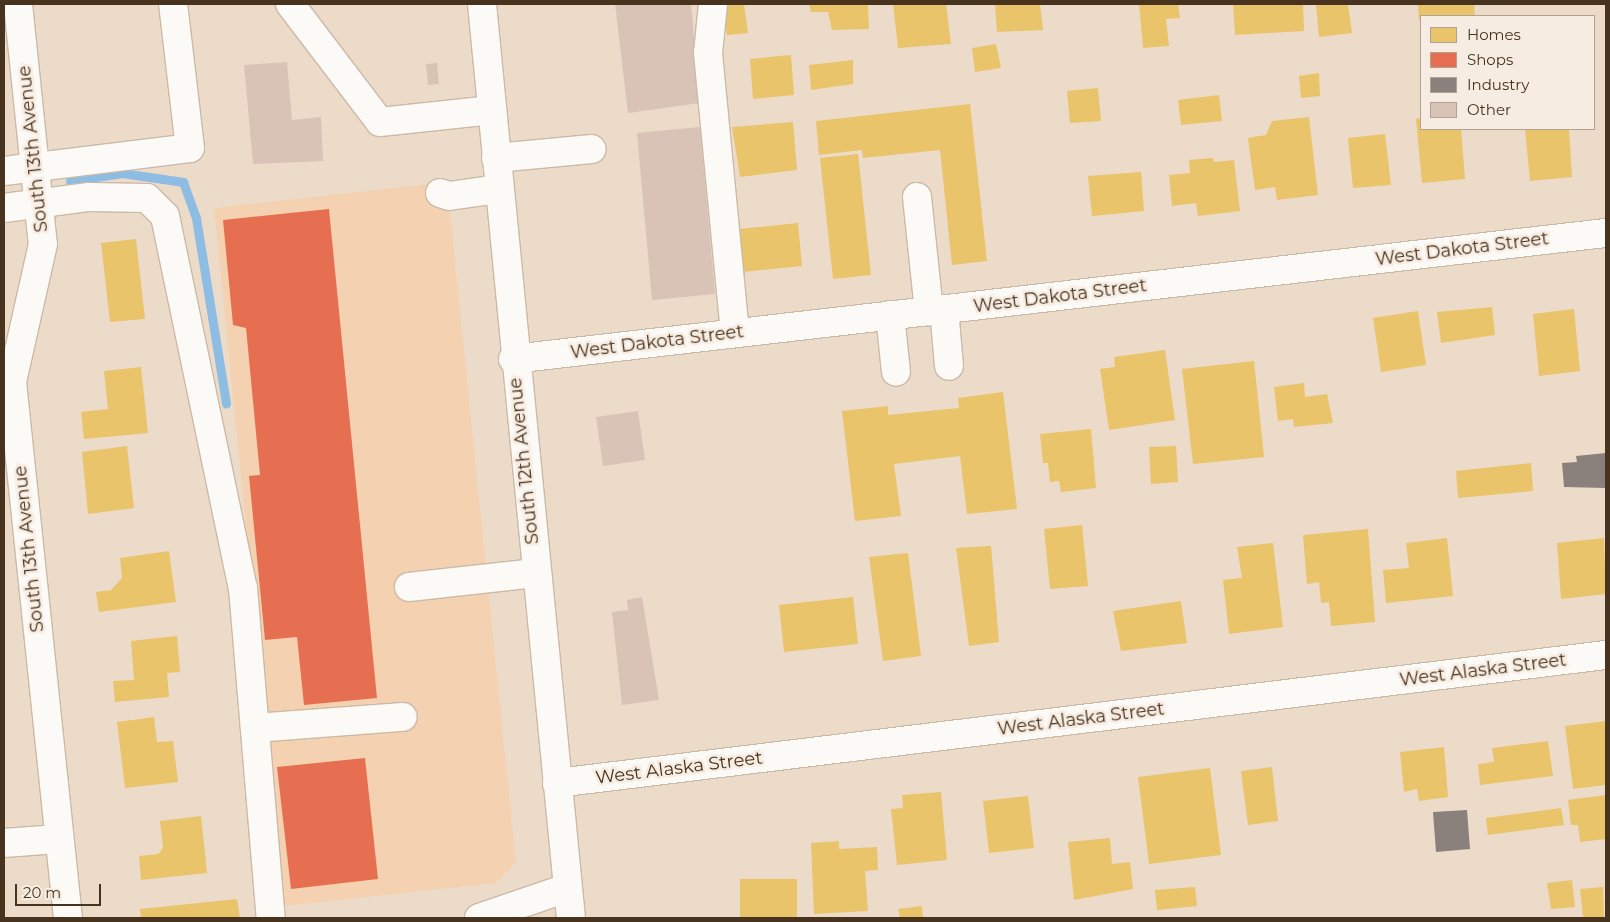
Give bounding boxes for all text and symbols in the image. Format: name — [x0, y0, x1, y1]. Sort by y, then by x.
legend — [1420, 15, 1595, 130]
text: Homes — [1467, 25, 1521, 44]
text: Shops — [1467, 50, 1513, 69]
street label: South 13th Avenue — [14, 65, 52, 233]
text: Industry — [1467, 75, 1529, 94]
text: Other — [1467, 100, 1511, 119]
street label: West Dakota Street — [1374, 228, 1550, 270]
street label: West Dakota Street — [972, 275, 1148, 317]
street label: West Dakota Street — [569, 321, 745, 363]
street label: South 12th Avenue — [505, 377, 543, 545]
street label: South 13th Avenue — [10, 465, 48, 633]
street label: West Alaska Street — [1398, 649, 1568, 691]
street label: West Alaska Street — [996, 698, 1166, 740]
street label: West Alaska Street — [594, 747, 764, 789]
scale bar — [18, 874, 104, 906]
text: 20 m — [23, 883, 61, 902]

